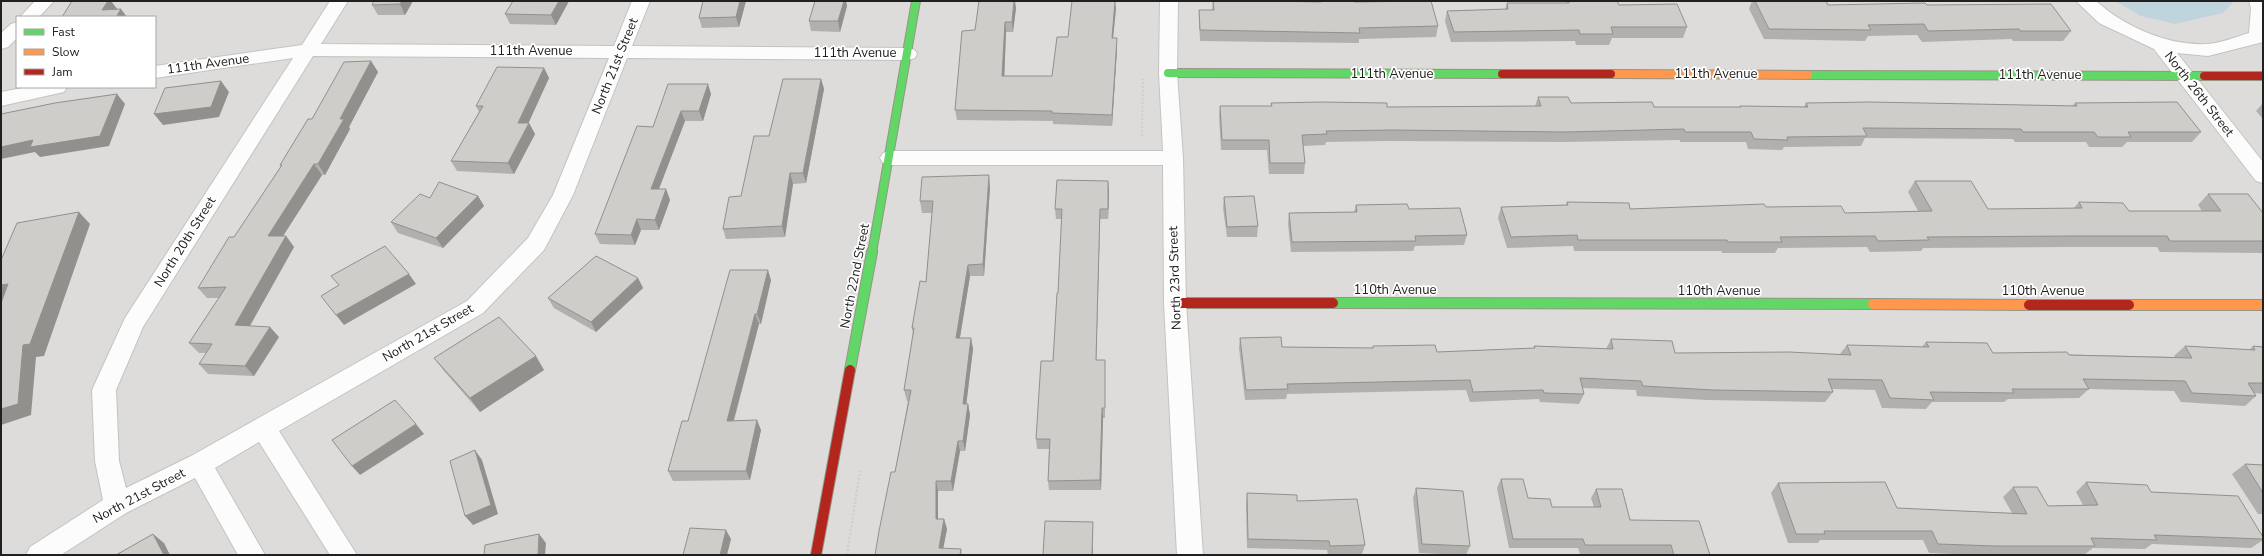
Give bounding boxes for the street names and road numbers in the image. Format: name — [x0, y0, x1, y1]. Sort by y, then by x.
street label: North 21st Street — [587, 15, 643, 117]
street label: 111th Avenue — [490, 42, 573, 60]
street label: 111th Avenue — [814, 44, 897, 62]
street label: North 26th Street — [2160, 48, 2238, 141]
street label: 111th Avenue — [166, 49, 250, 79]
street label: 111th Avenue — [1351, 65, 1434, 83]
street label: 111th Avenue — [1675, 65, 1758, 83]
street label: 111th Avenue — [1999, 66, 2082, 84]
street label: North 20th Street — [150, 193, 220, 291]
street label: North 22nd Street — [836, 222, 874, 330]
street label: North 23rd Street — [1164, 225, 1186, 330]
street label: 110th Avenue — [1354, 281, 1437, 299]
street label: 110th Avenue — [1678, 282, 1761, 300]
street label: 110th Avenue — [2002, 282, 2085, 300]
street label: North 21st Street — [379, 299, 477, 366]
street label: North 21st Street — [90, 464, 189, 528]

